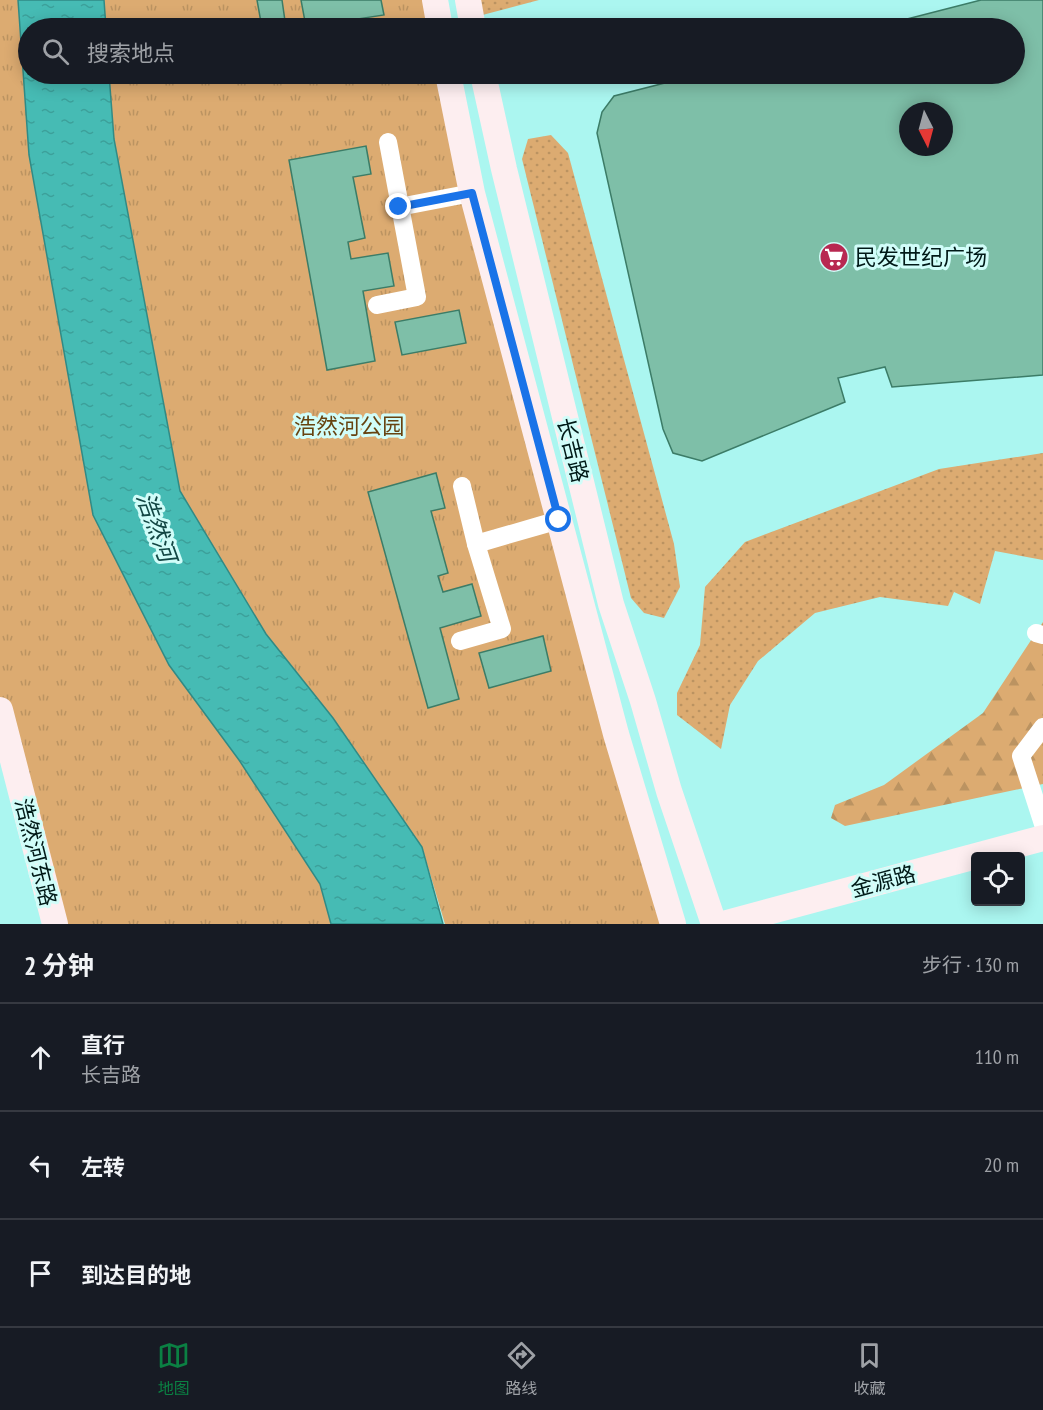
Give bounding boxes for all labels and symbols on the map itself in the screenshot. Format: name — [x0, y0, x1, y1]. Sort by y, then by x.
north arrow — [899, 102, 953, 156]
route end — [385, 193, 411, 219]
supermarket icon: 民发世纪广场 — [818, 241, 850, 273]
place label: 民发世纪广场 — [855, 243, 987, 271]
park label: 浩然河公园 — [294, 412, 404, 440]
street label: 长吉路 — [551, 415, 595, 485]
water label: 浩然河 — [130, 488, 185, 570]
route start — [545, 506, 571, 532]
street label: 浩然河东路 — [9, 795, 63, 909]
street label: 金源路 — [847, 859, 919, 903]

